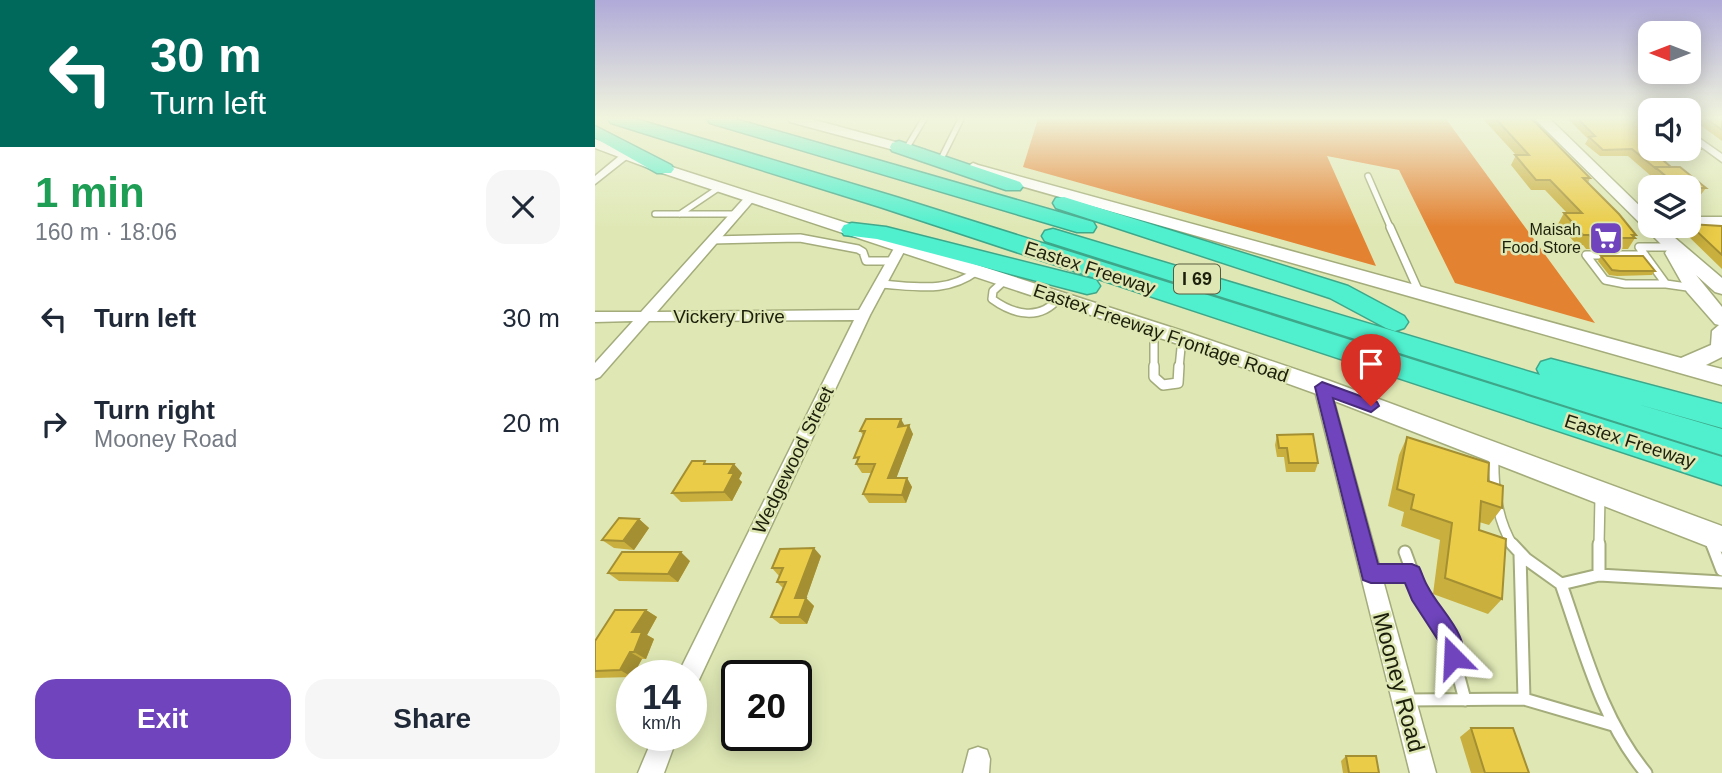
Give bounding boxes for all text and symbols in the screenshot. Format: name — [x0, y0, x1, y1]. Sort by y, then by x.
north arrow — [1638, 21, 1701, 84]
map controls — [1638, 21, 1701, 238]
icon: left — [35, 28, 126, 119]
text: 30 m — [150, 28, 262, 82]
text: Turn left — [150, 85, 266, 121]
button: sound — [1638, 98, 1701, 161]
text: 1 min — [35, 169, 145, 216]
button: close — [486, 170, 560, 244]
button: layers — [1638, 175, 1701, 238]
text: 160 m · 18:06 — [35, 219, 177, 245]
supermarket icon: Maisah Food Store — [1587, 219, 1625, 257]
place label: Maisah Food Store — [1502, 221, 1581, 256]
street label: Eastex Freeway — [1022, 237, 1158, 299]
road number: I 69 — [1174, 264, 1220, 293]
street label: Eastex Freeway Frontage Road — [1031, 279, 1291, 387]
icon: left — [35, 300, 73, 338]
text: Turn left — [94, 303, 196, 333]
text: 30 m — [502, 303, 560, 333]
street label: Vickery Drive — [673, 306, 785, 327]
pin — [1341, 334, 1401, 406]
icon: arrive — [1352, 345, 1390, 383]
street label: Wedgewood Street — [748, 382, 838, 537]
text: Turn right — [94, 395, 215, 425]
icon: right — [35, 405, 73, 443]
text: 20 m — [502, 408, 560, 438]
street label: Eastex Freeway — [1562, 410, 1698, 472]
text: Mooney Road — [94, 426, 237, 452]
street label: Mooney Road — [1368, 609, 1430, 755]
position arrow — [1416, 620, 1490, 694]
speed limit sign: 20 — [721, 660, 812, 751]
text: 14 — [642, 677, 681, 716]
button: Exit — [35, 679, 291, 759]
button: Share — [305, 679, 560, 759]
text: km/h — [642, 713, 681, 733]

